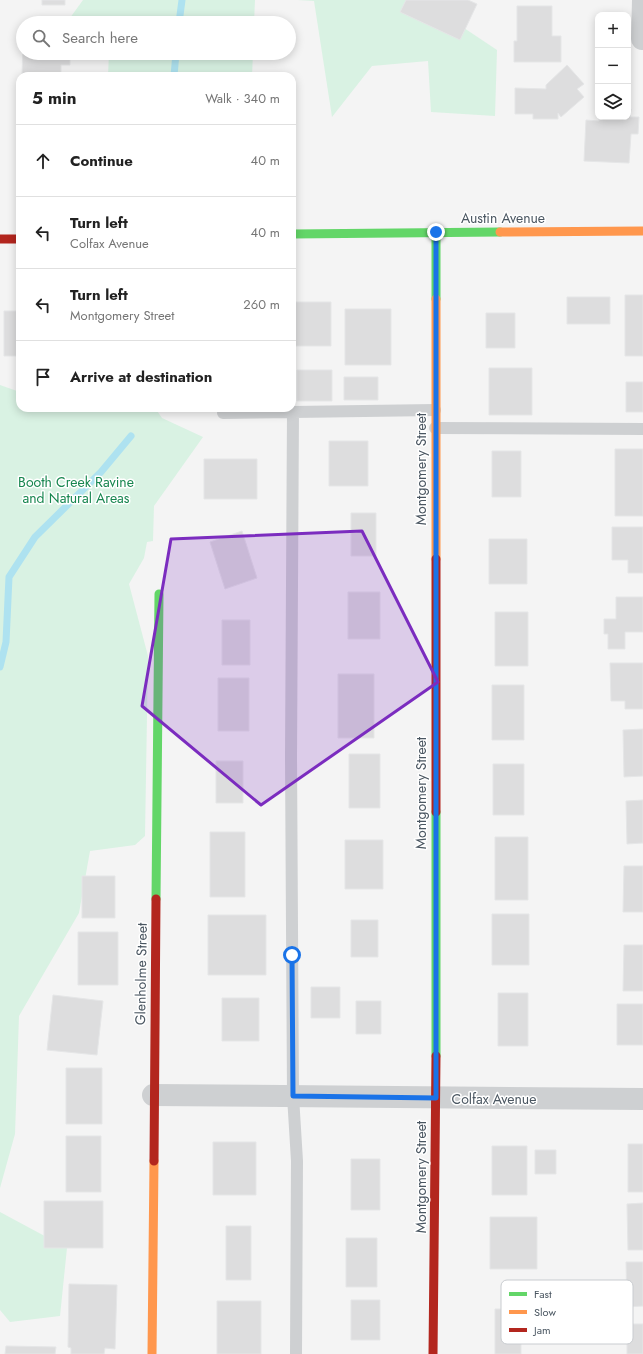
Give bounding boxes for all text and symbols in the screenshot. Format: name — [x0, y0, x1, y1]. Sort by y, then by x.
map controls — [595, 12, 631, 120]
button: + — [595, 12, 631, 48]
search box — [16, 16, 296, 60]
icon: search — [30, 27, 52, 49]
text: Search here — [62, 27, 138, 49]
button: − — [595, 48, 631, 84]
button: layers — [595, 84, 631, 120]
text: 5 min — [32, 86, 76, 110]
text: Walk · 340 m — [205, 89, 280, 108]
icon: ahead — [32, 150, 54, 172]
text: Continue — [70, 150, 133, 172]
text: 40 m — [251, 151, 280, 170]
street label: Austin Avenue — [461, 208, 545, 228]
text: Turn left — [70, 212, 128, 234]
icon: left — [32, 222, 54, 244]
text: 40 m — [251, 223, 280, 242]
route end — [427, 223, 445, 241]
text: Colfax Avenue — [70, 234, 149, 253]
text: Turn left — [70, 284, 128, 306]
icon: left — [32, 294, 54, 316]
text: 260 m — [243, 295, 280, 314]
text: Montgomery Street — [70, 306, 174, 325]
icon: arrive — [32, 366, 54, 388]
text: Arrive at destination — [70, 366, 212, 388]
street label: Montgomery Street — [411, 412, 431, 525]
park label: Booth Creek Ravine and Natural Areas — [18, 472, 134, 508]
street label: Montgomery Street — [411, 736, 431, 849]
street label: Glenholme Street — [130, 922, 152, 1025]
route start — [283, 946, 301, 964]
street label: Colfax Avenue — [452, 1089, 536, 1109]
street label: Montgomery Street — [411, 1120, 431, 1233]
legend — [501, 1280, 633, 1344]
text: Fast — [534, 1286, 552, 1302]
text: Slow — [534, 1304, 556, 1320]
text: Jam — [532, 1322, 551, 1338]

